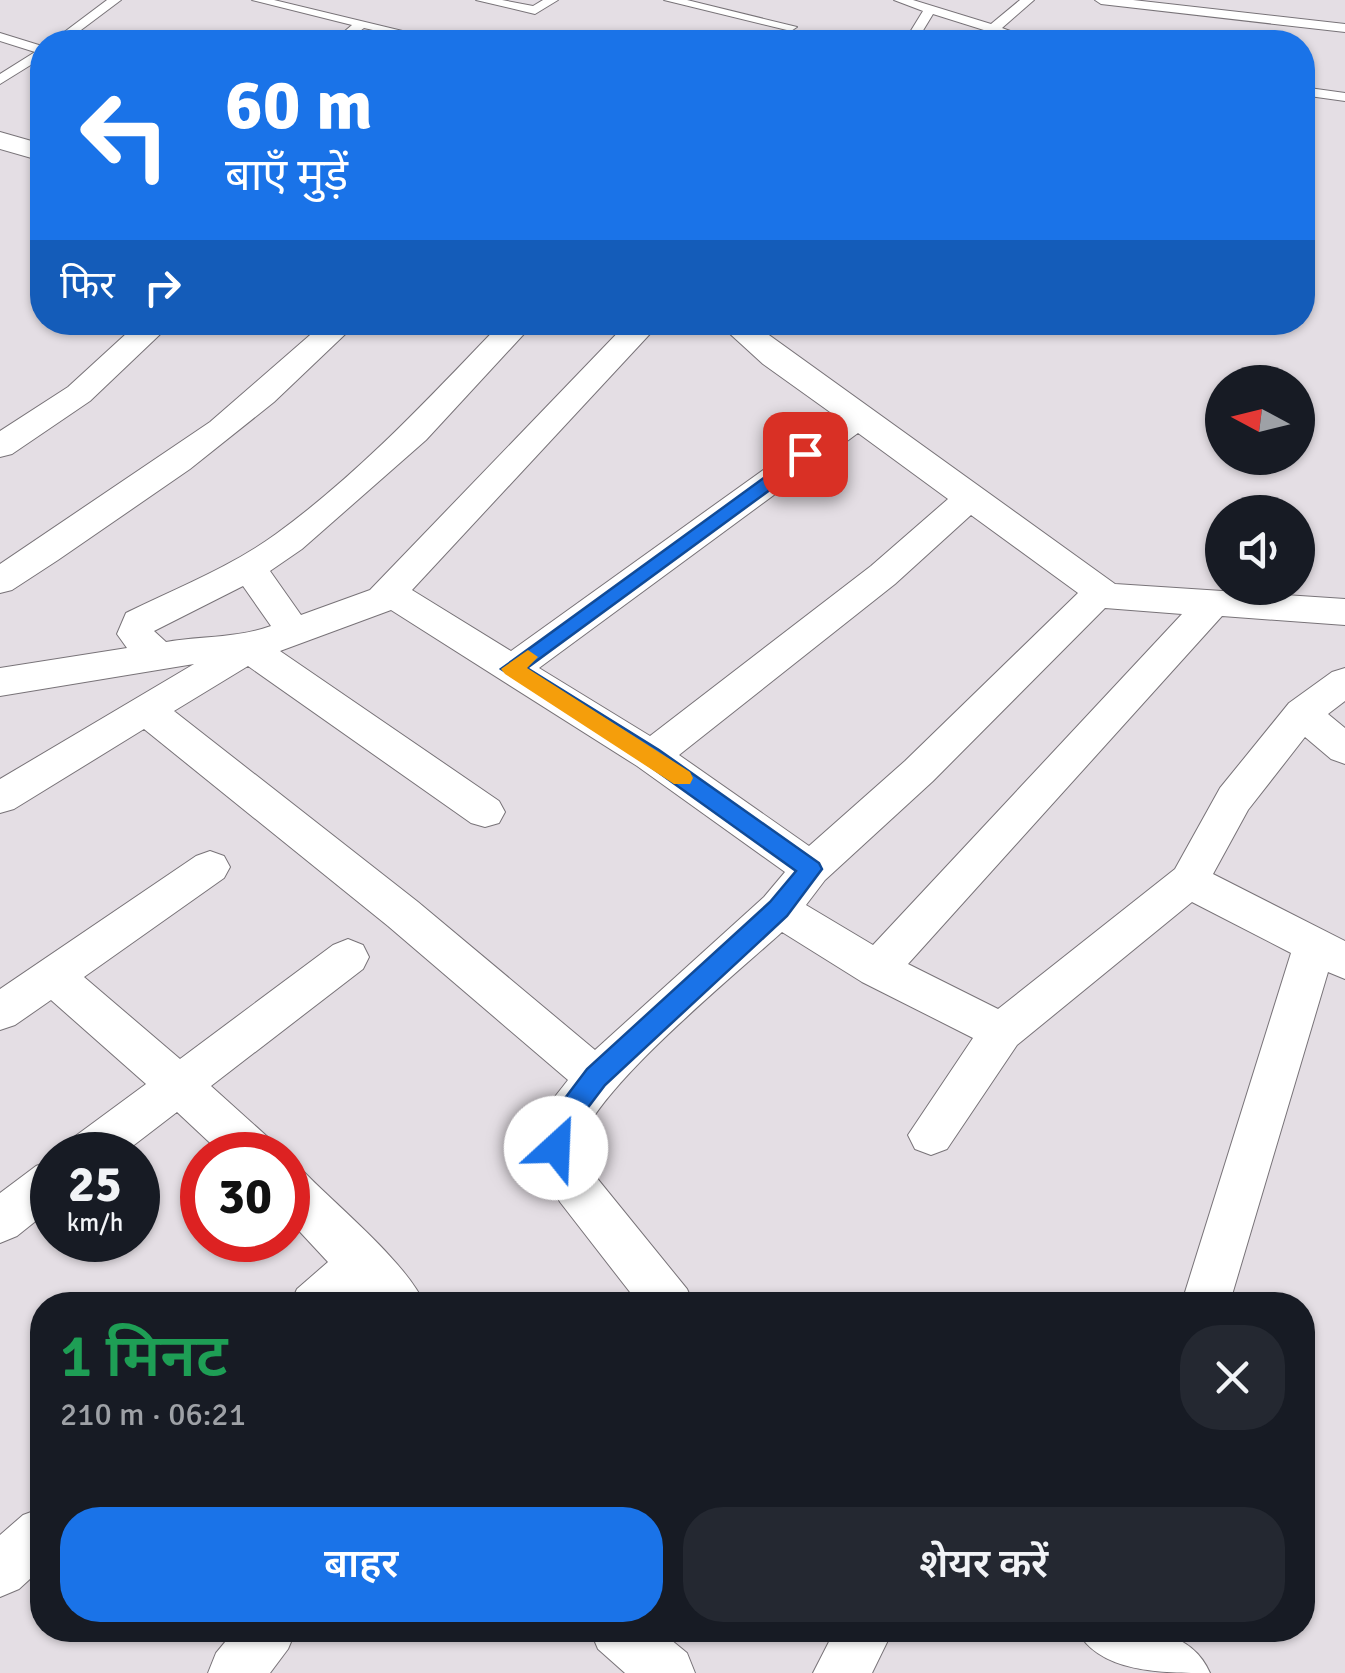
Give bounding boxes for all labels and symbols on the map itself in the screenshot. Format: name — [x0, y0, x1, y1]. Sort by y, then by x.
north arrow — [1205, 365, 1315, 475]
pin — [763, 412, 848, 497]
position arrow — [504, 1096, 608, 1200]
speed limit sign: 30 — [180, 1132, 310, 1262]

